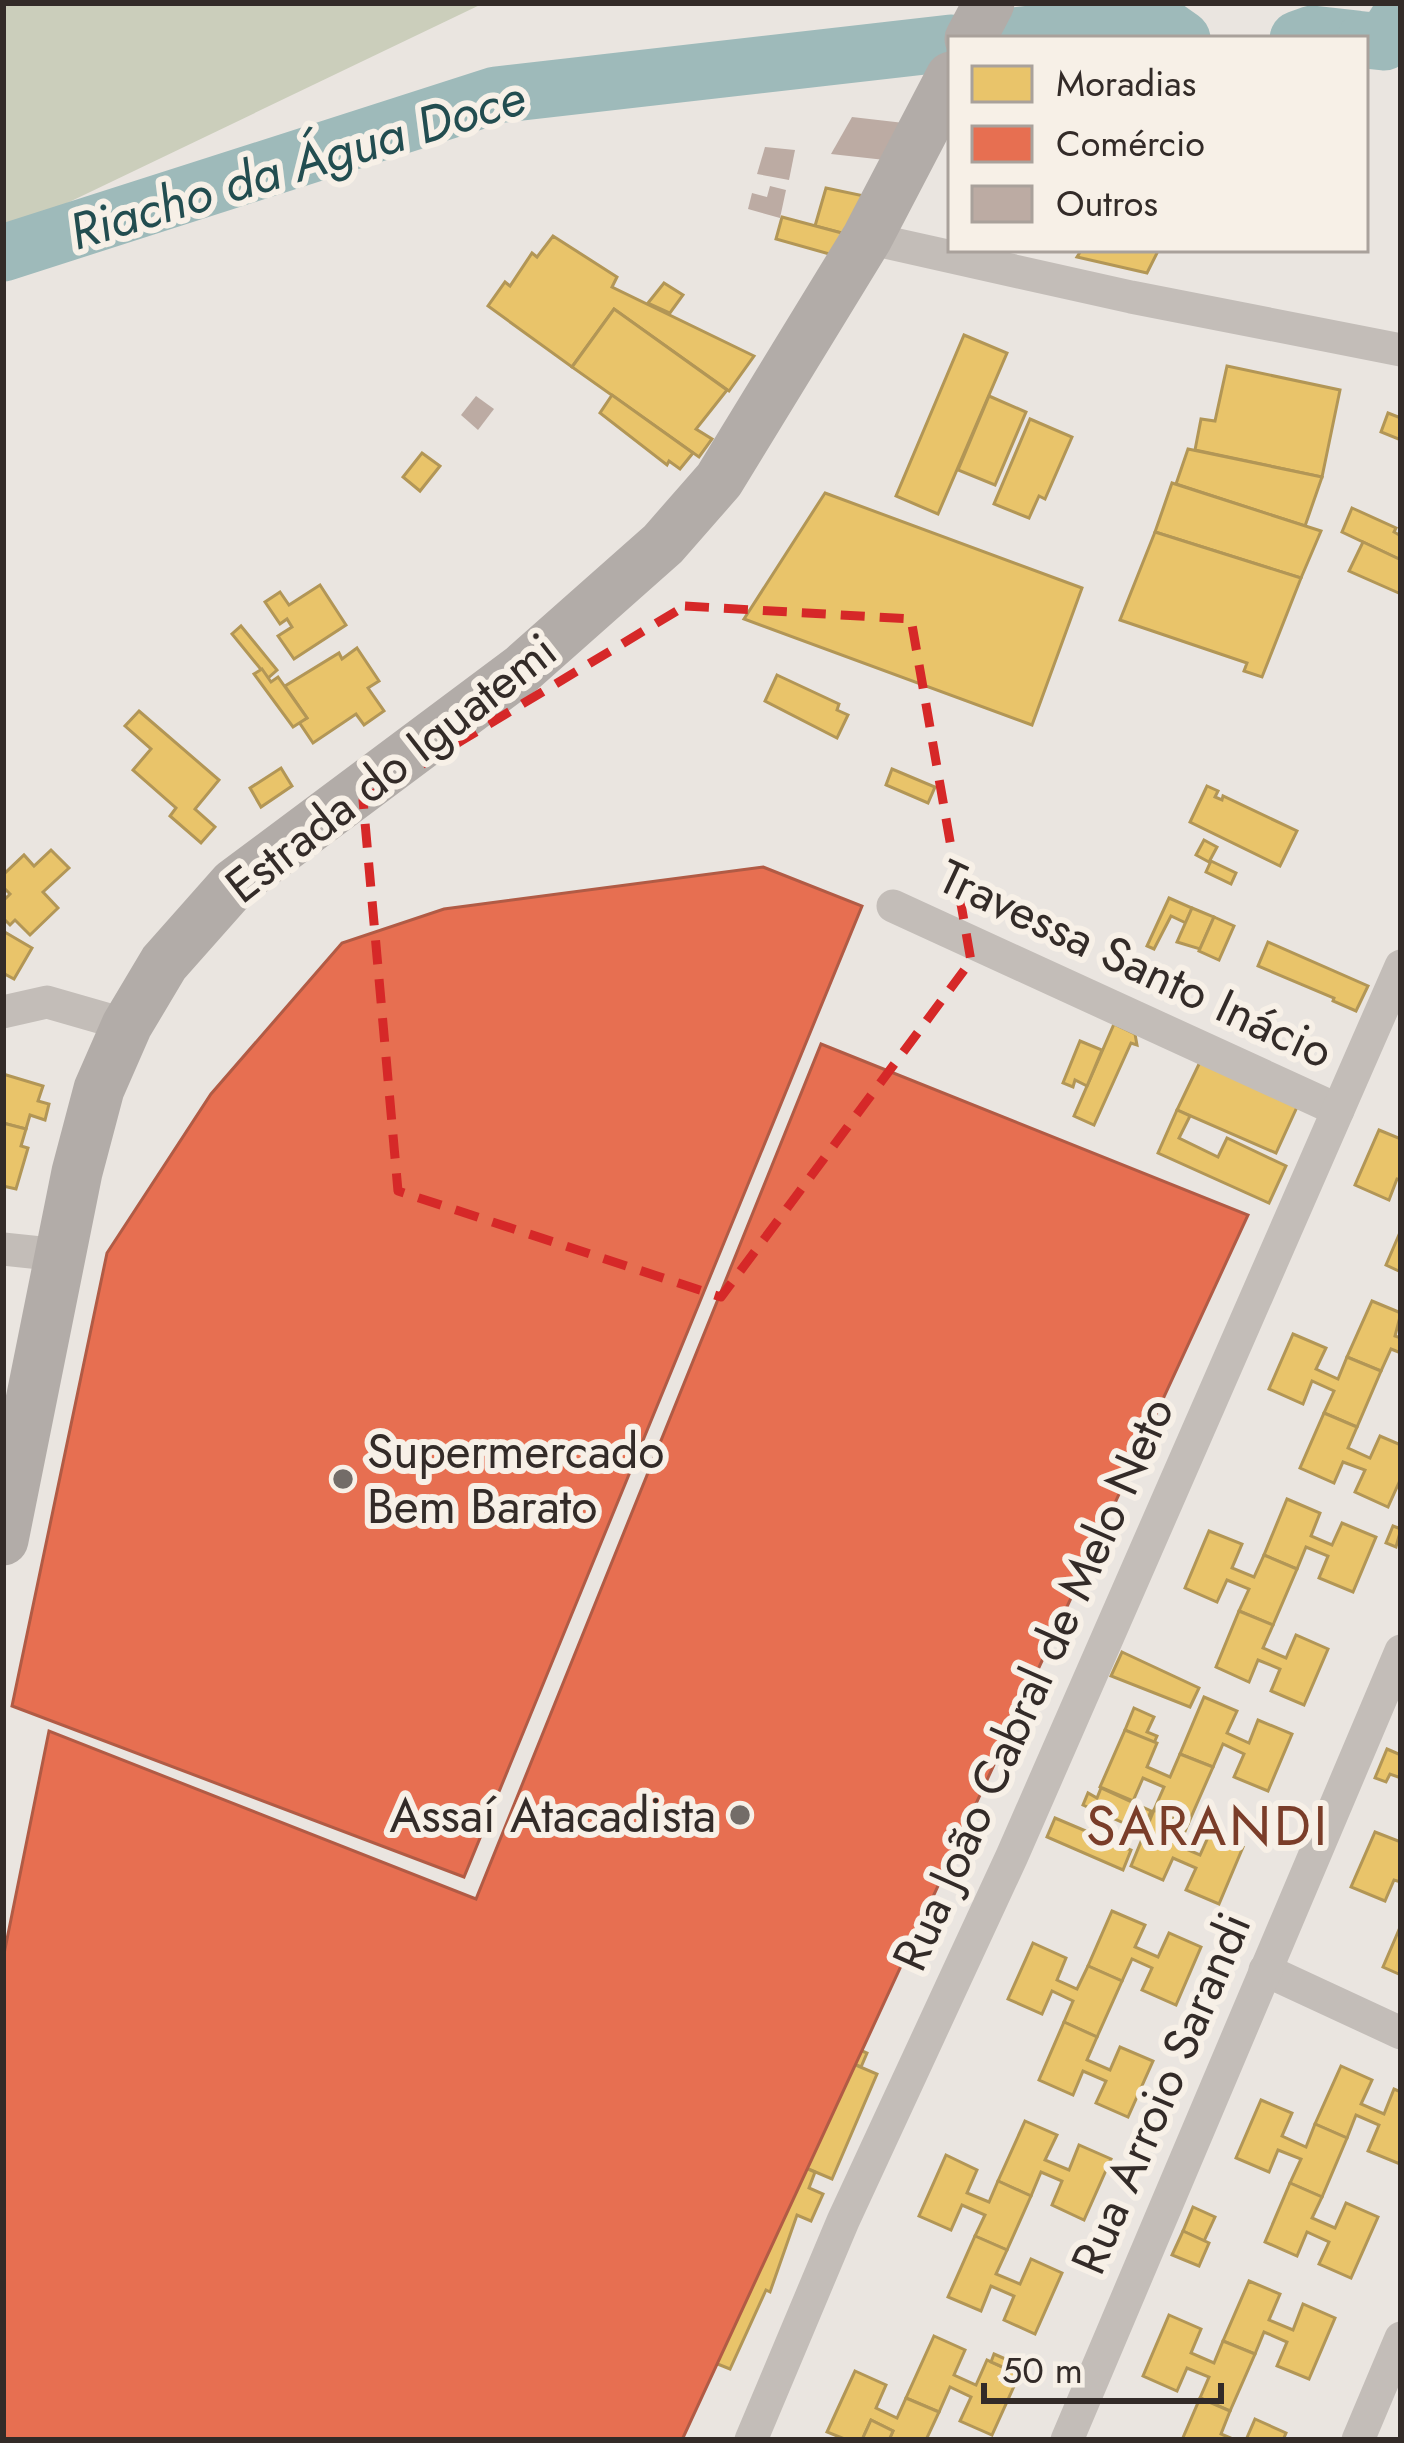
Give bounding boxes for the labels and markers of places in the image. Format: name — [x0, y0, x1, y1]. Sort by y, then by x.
place label: Supermercado Bem Barato — [367, 1417, 665, 1541]
marker: Supermercado Bem Barato — [330, 1466, 356, 1492]
place label: Assaí Atacadista — [390, 1781, 716, 1850]
marker: Assaí Atacadista — [727, 1802, 753, 1828]

